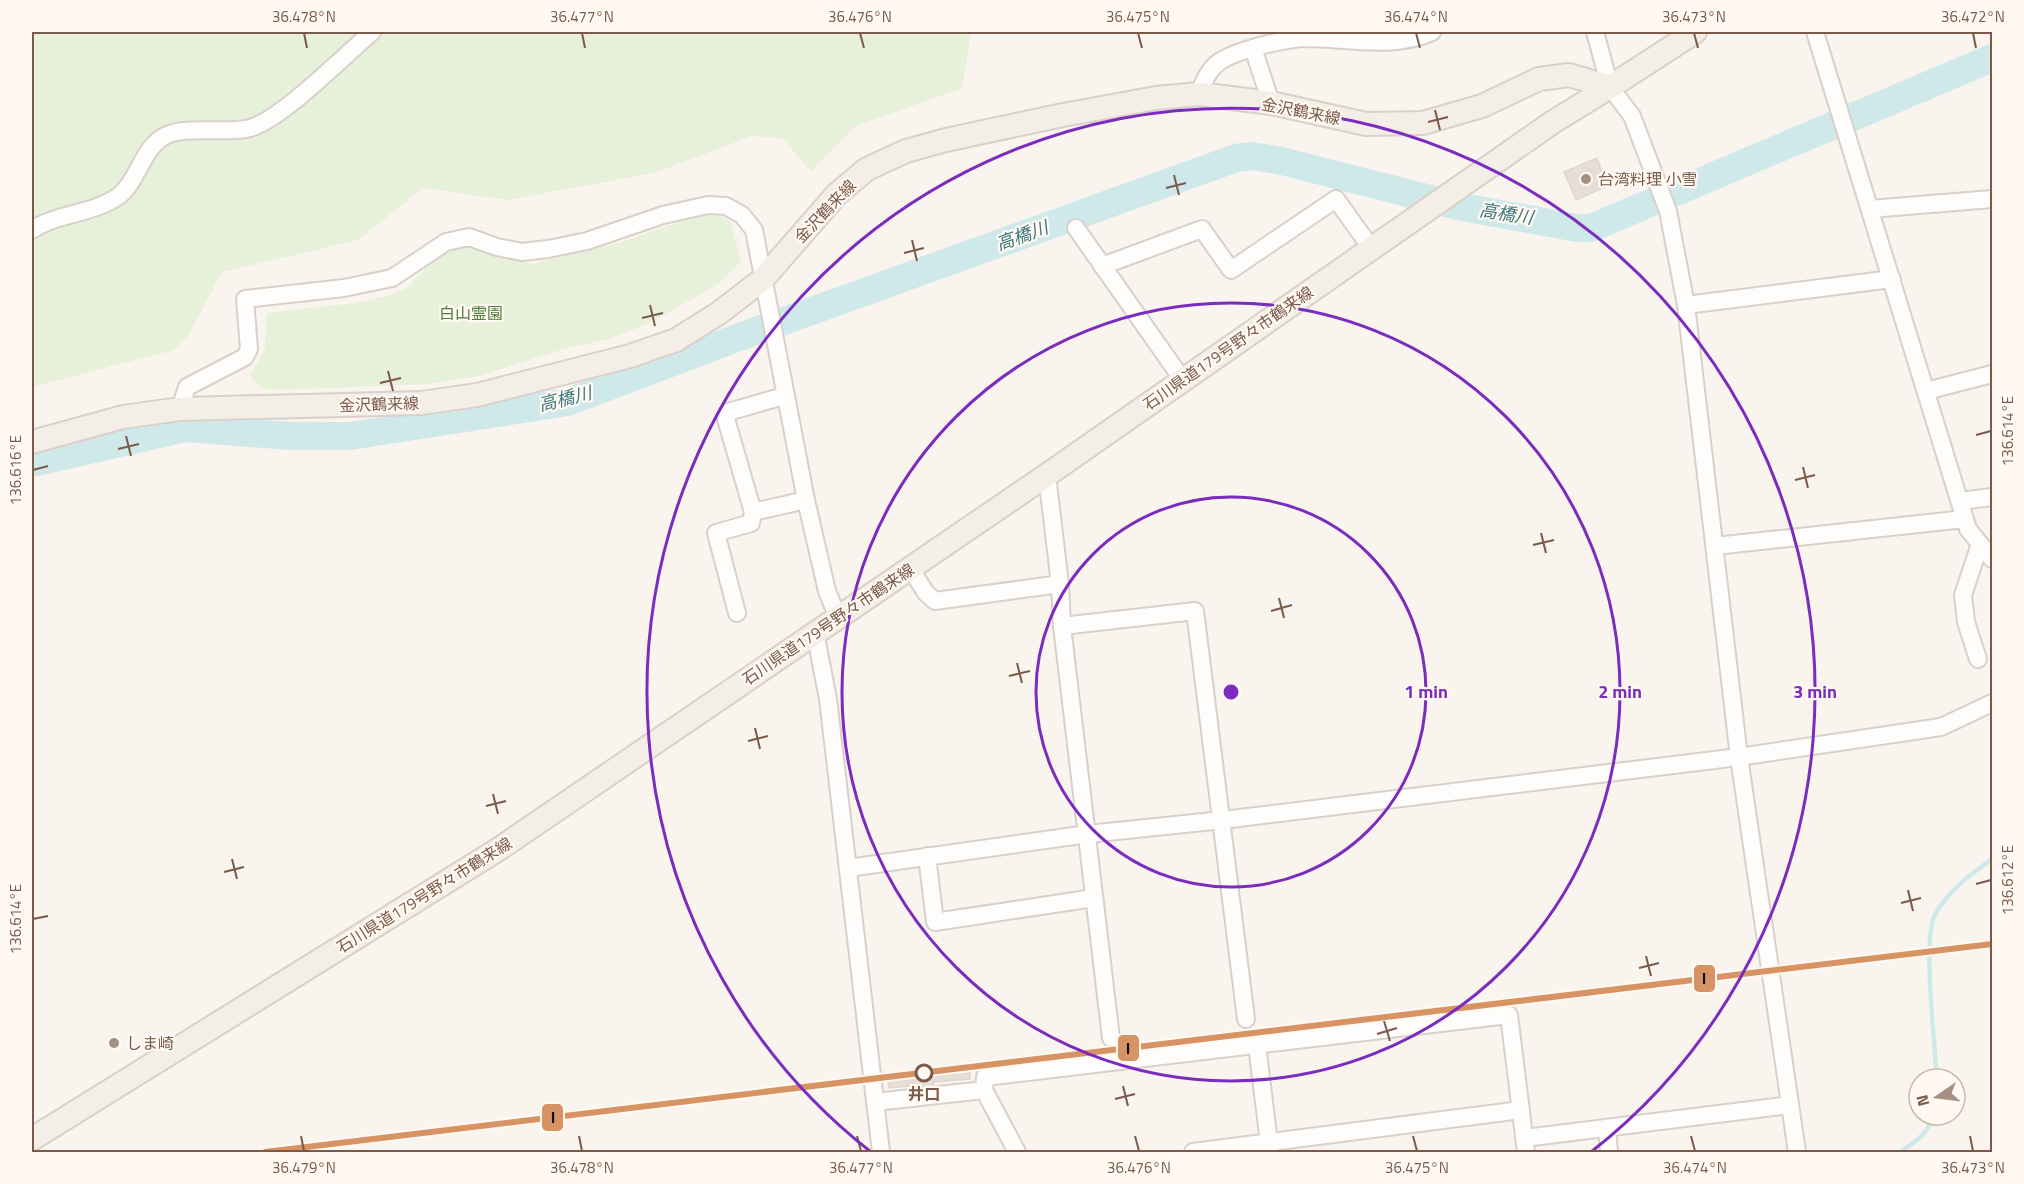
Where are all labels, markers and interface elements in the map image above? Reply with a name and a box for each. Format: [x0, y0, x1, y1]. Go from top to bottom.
text: 36.478°N [272, 5, 336, 28]
text: 36.477°N [550, 5, 614, 28]
text: 36.476°N [828, 5, 892, 28]
text: 36.475°N [1106, 5, 1170, 28]
text: 36.474°N [1384, 5, 1448, 28]
text: 36.473°N [1662, 5, 1726, 28]
text: 36.472°N [1941, 5, 2005, 28]
street label: 金沢鶴来線 [1259, 92, 1343, 130]
place label: 台湾料理 小雪 [1598, 167, 1698, 191]
marker: 台湾料理 小雪 [1579, 172, 1593, 186]
street label: 金沢鶴来線 [789, 174, 861, 248]
water label: 高橋川 [1477, 196, 1537, 231]
water label: 高橋川 [992, 213, 1054, 257]
street label: 石川県道179号野々市鶴来線 [1138, 280, 1318, 416]
park label: 白山霊園 [439, 301, 503, 325]
water label: 高橋川 [535, 378, 596, 418]
street label: 金沢鶴来線 [339, 391, 419, 417]
text: 136.614°E [1996, 396, 2019, 466]
text: 136.616°E [4, 435, 27, 505]
street label: 石川県道179号野々市鶴来線 [737, 557, 919, 691]
text: 1 min [1404, 678, 1448, 705]
text: 2 min [1598, 678, 1642, 705]
text: 3 min [1793, 678, 1837, 705]
centre of rings [1221, 682, 1241, 702]
street label: 石川県道179号野々市鶴来線 [332, 831, 516, 959]
text: 136.612°E [1996, 845, 2019, 915]
text: 136.614°E [4, 884, 27, 954]
line badge: I [1693, 964, 1716, 993]
text: I [1702, 966, 1706, 990]
place label: しま崎 [126, 1031, 174, 1055]
line badge: I [1117, 1034, 1140, 1062]
marker: しま崎 [107, 1036, 121, 1050]
text: I [1126, 1036, 1130, 1060]
marker: 井口 [915, 1064, 933, 1082]
north arrow [1907, 1067, 1967, 1127]
place label: 井口 [908, 1082, 940, 1106]
text: N [1909, 1092, 1935, 1109]
line badge: I [541, 1103, 564, 1132]
text: I [551, 1105, 555, 1129]
text: 36.479°N [272, 1156, 336, 1179]
text: 36.478°N [550, 1156, 614, 1179]
text: 36.477°N [829, 1156, 893, 1179]
text: 36.476°N [1107, 1156, 1171, 1179]
text: 36.475°N [1385, 1156, 1449, 1179]
text: 36.474°N [1663, 1156, 1727, 1179]
text: 36.473°N [1941, 1156, 2005, 1179]

